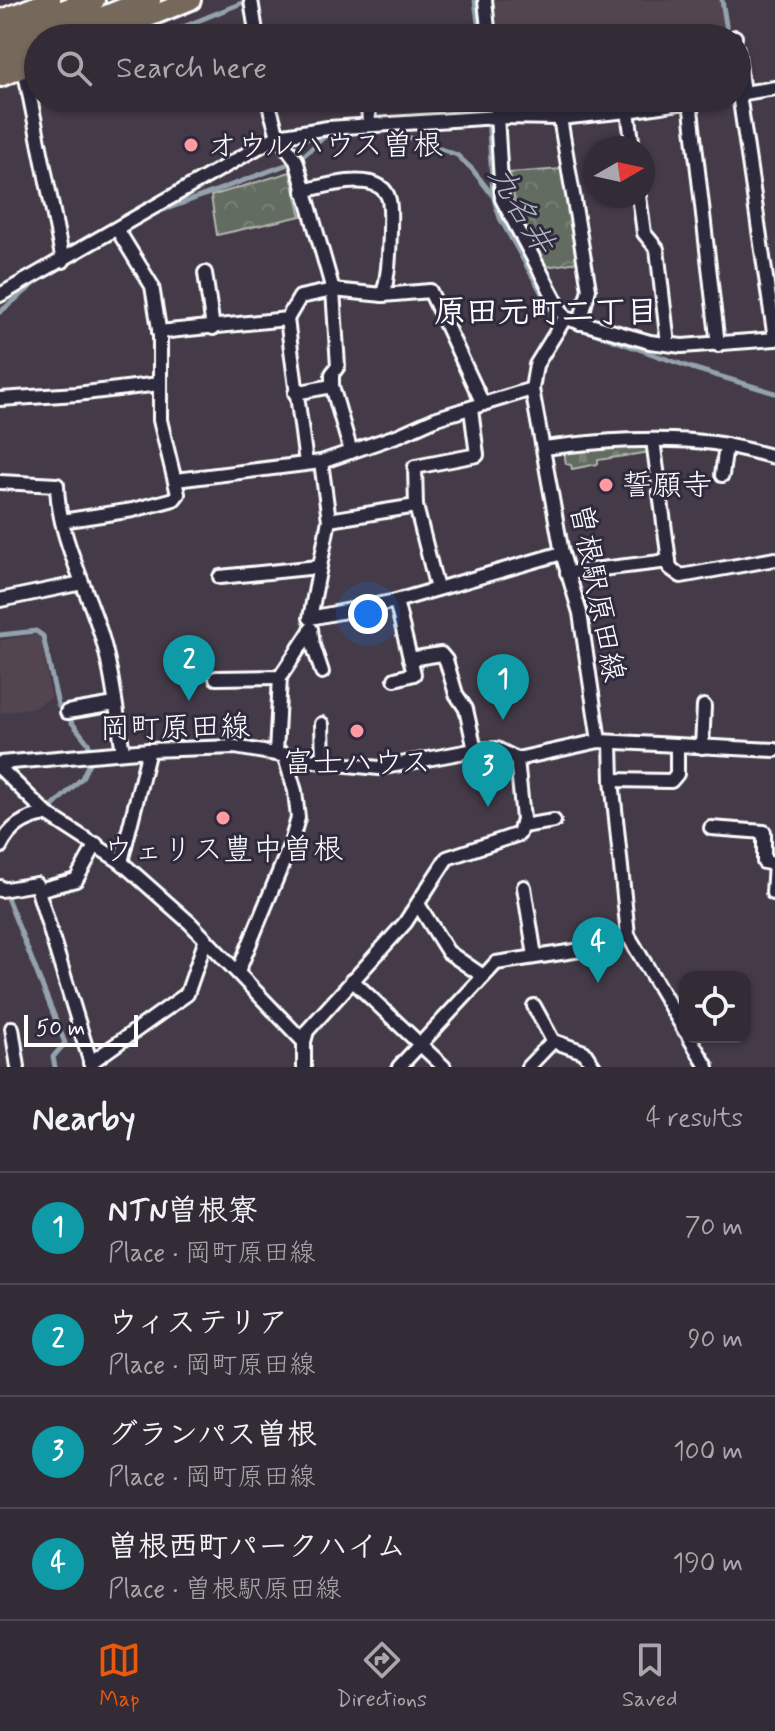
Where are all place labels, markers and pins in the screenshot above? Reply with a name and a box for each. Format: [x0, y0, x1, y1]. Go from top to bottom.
place label: オウルハウス曽根 [207, 127, 443, 166]
marker: オウルハウス曽根 [182, 136, 200, 154]
place label: 誓願寺 [622, 467, 712, 506]
marker: 誓願寺 [597, 476, 615, 494]
pin: 2 [163, 635, 215, 701]
pin: 1 [477, 654, 529, 720]
marker: 富士ハウス [348, 722, 366, 740]
pin: 3 [462, 741, 514, 807]
place label: 富士ハウス [283, 744, 431, 783]
marker: ウェリス豊中曽根 [214, 809, 232, 827]
place label: ウェリス豊中曽根 [103, 831, 343, 870]
pin: 4 [572, 917, 624, 983]

